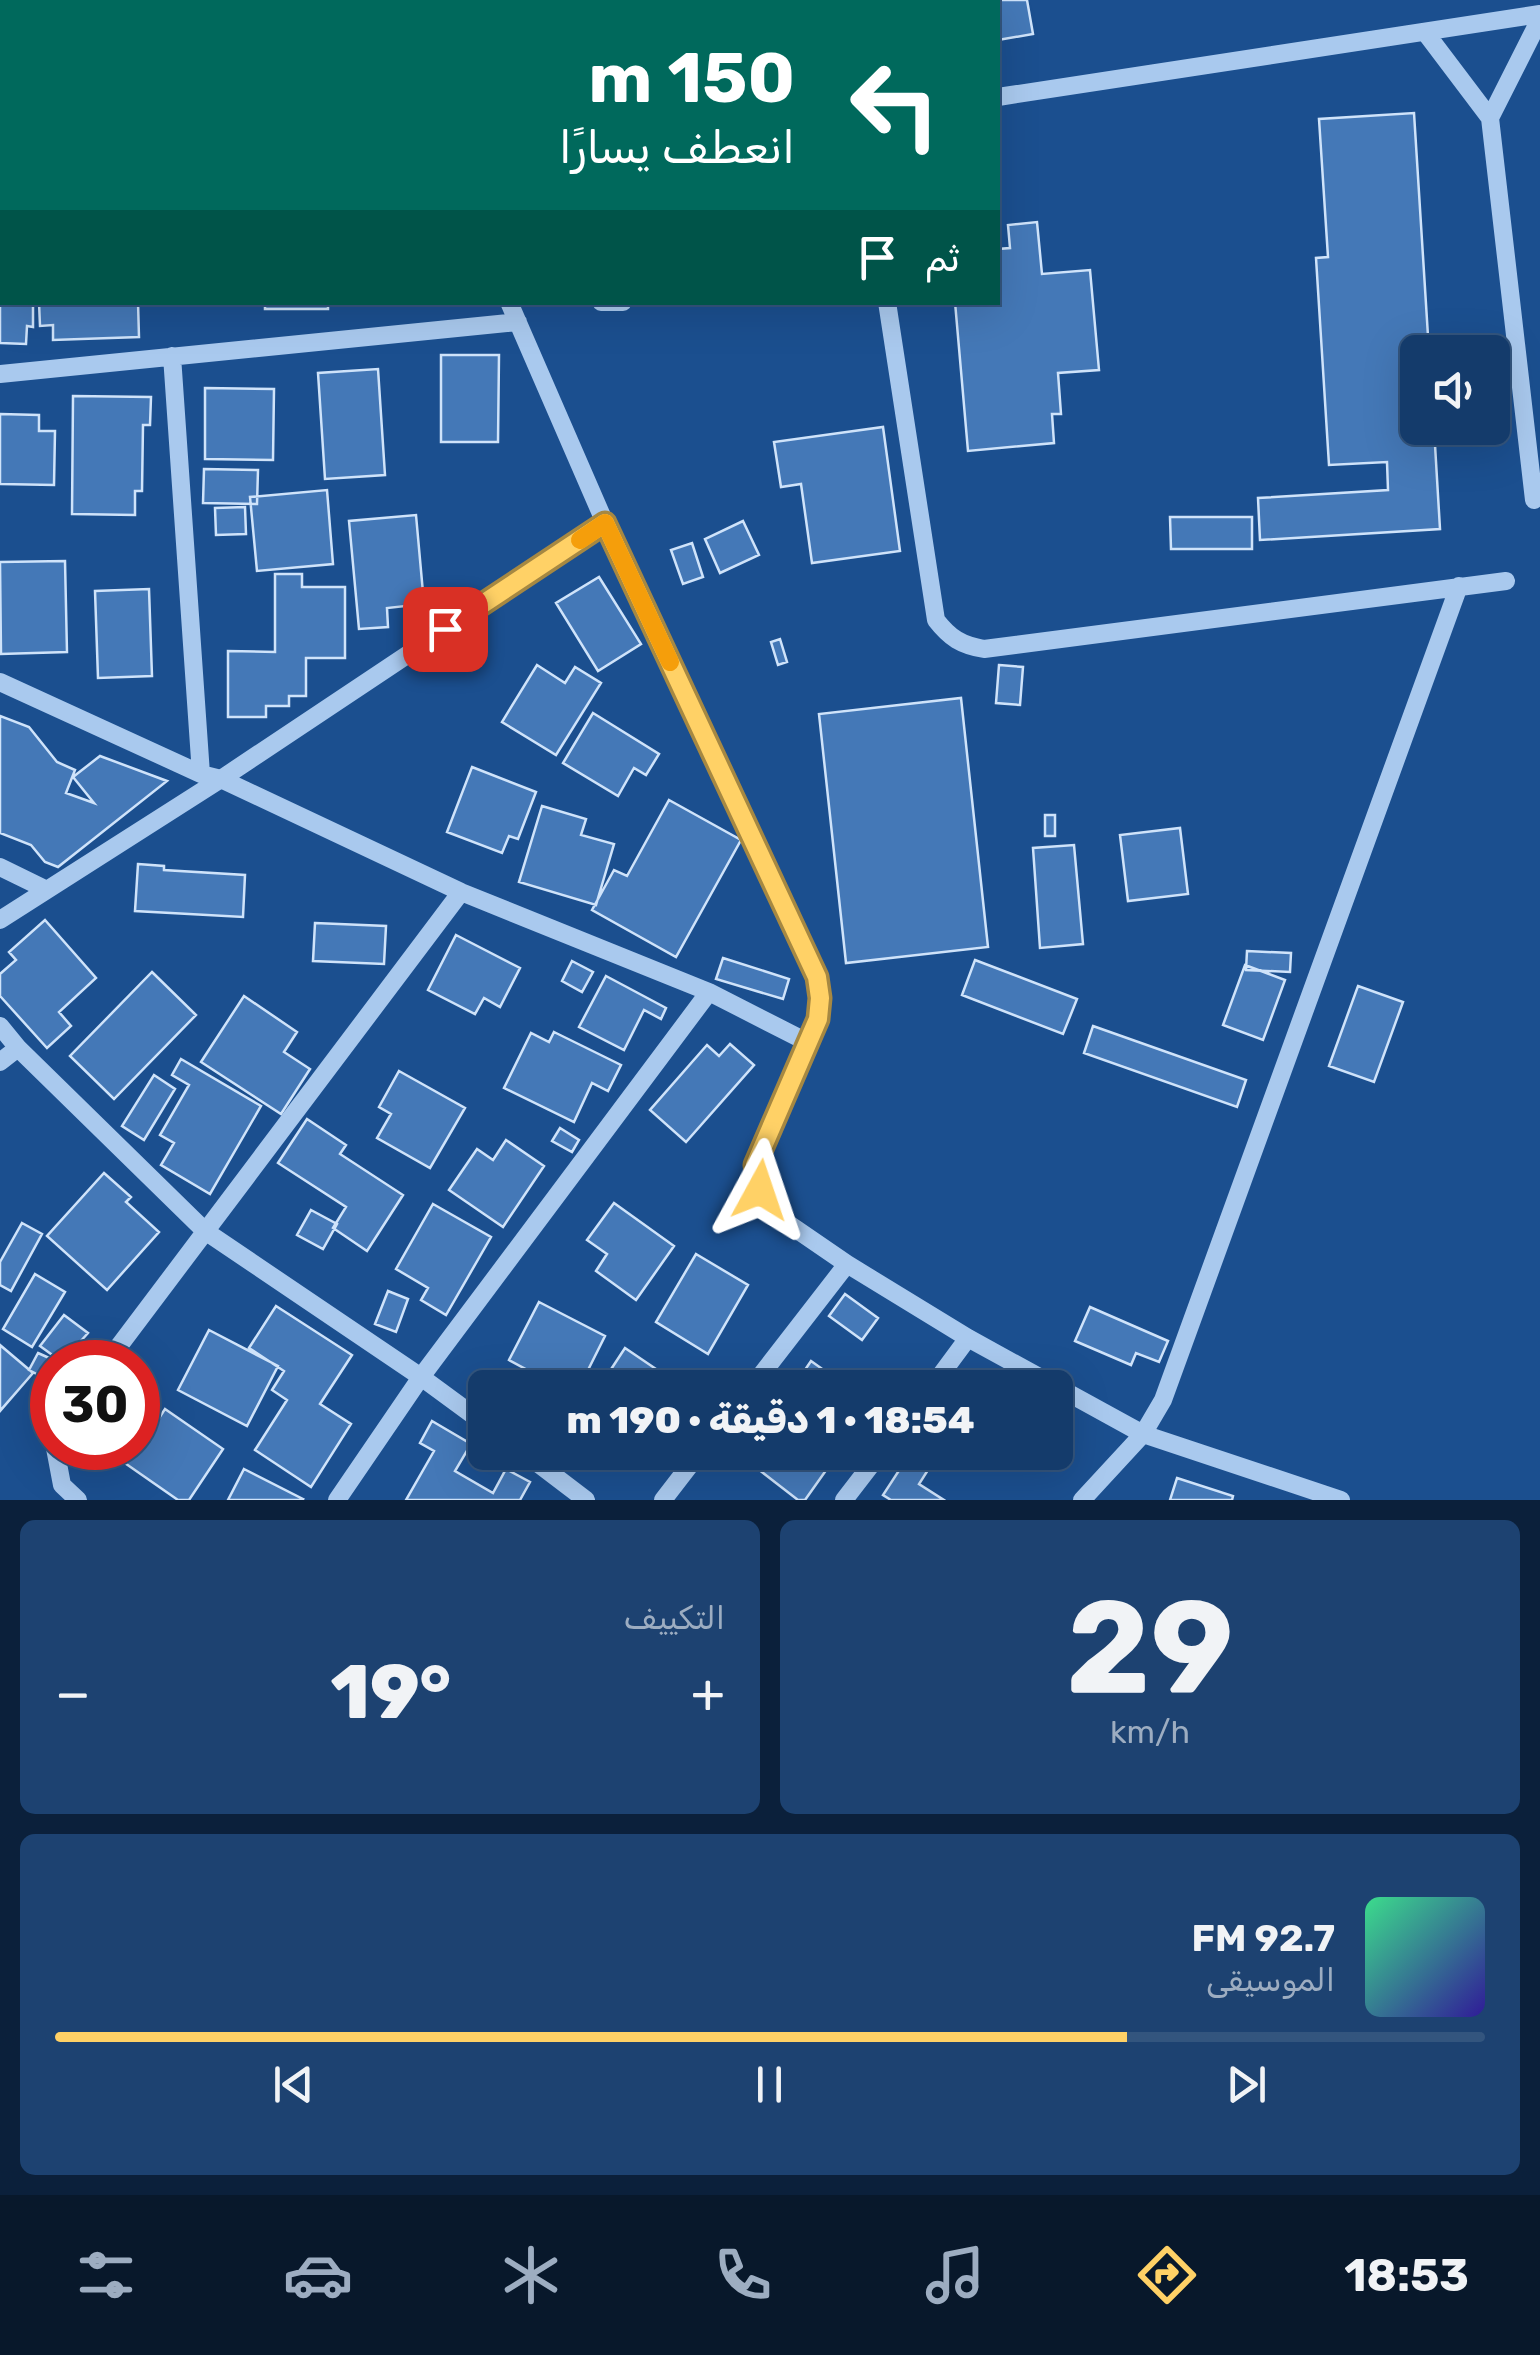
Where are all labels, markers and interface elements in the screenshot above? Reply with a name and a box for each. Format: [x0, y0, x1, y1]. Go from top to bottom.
text: 150 m [588, 37, 795, 120]
icon: left [830, 40, 960, 170]
text: انعطف يسارًا [559, 121, 795, 174]
icon: arrive [850, 230, 905, 285]
text: ثم [925, 235, 960, 281]
map controls [1400, 335, 1510, 445]
button: sound [1400, 335, 1510, 445]
pin [403, 587, 488, 672]
icon: arrive [418, 602, 473, 657]
position arrow [708, 1138, 812, 1242]
speed limit sign: 30 [30, 1340, 160, 1470]
text: 18:54 · 1 دقيقة · 190 m [566, 1397, 975, 1443]
text: 29 [1066, 1570, 1234, 1725]
text: التكييف [623, 1599, 725, 1637]
text: 19° [330, 1648, 451, 1737]
text: − [55, 1661, 91, 1726]
text: + [691, 1661, 725, 1726]
text: km/h [1110, 1713, 1190, 1751]
text: 92.7 FM [1191, 1915, 1335, 1961]
text: الموسيقى [1206, 1961, 1335, 1999]
icon: previous [266, 2057, 321, 2112]
icon: pause [742, 2057, 797, 2112]
icon: next [1219, 2057, 1274, 2112]
icon: filters [71, 2240, 141, 2310]
icon: car [283, 2240, 353, 2310]
icon: climate [496, 2240, 566, 2310]
icon: phone [708, 2240, 778, 2310]
icon: music [920, 2240, 990, 2310]
icon: directions [1132, 2240, 1202, 2310]
text: 18:53 [1344, 2249, 1469, 2302]

